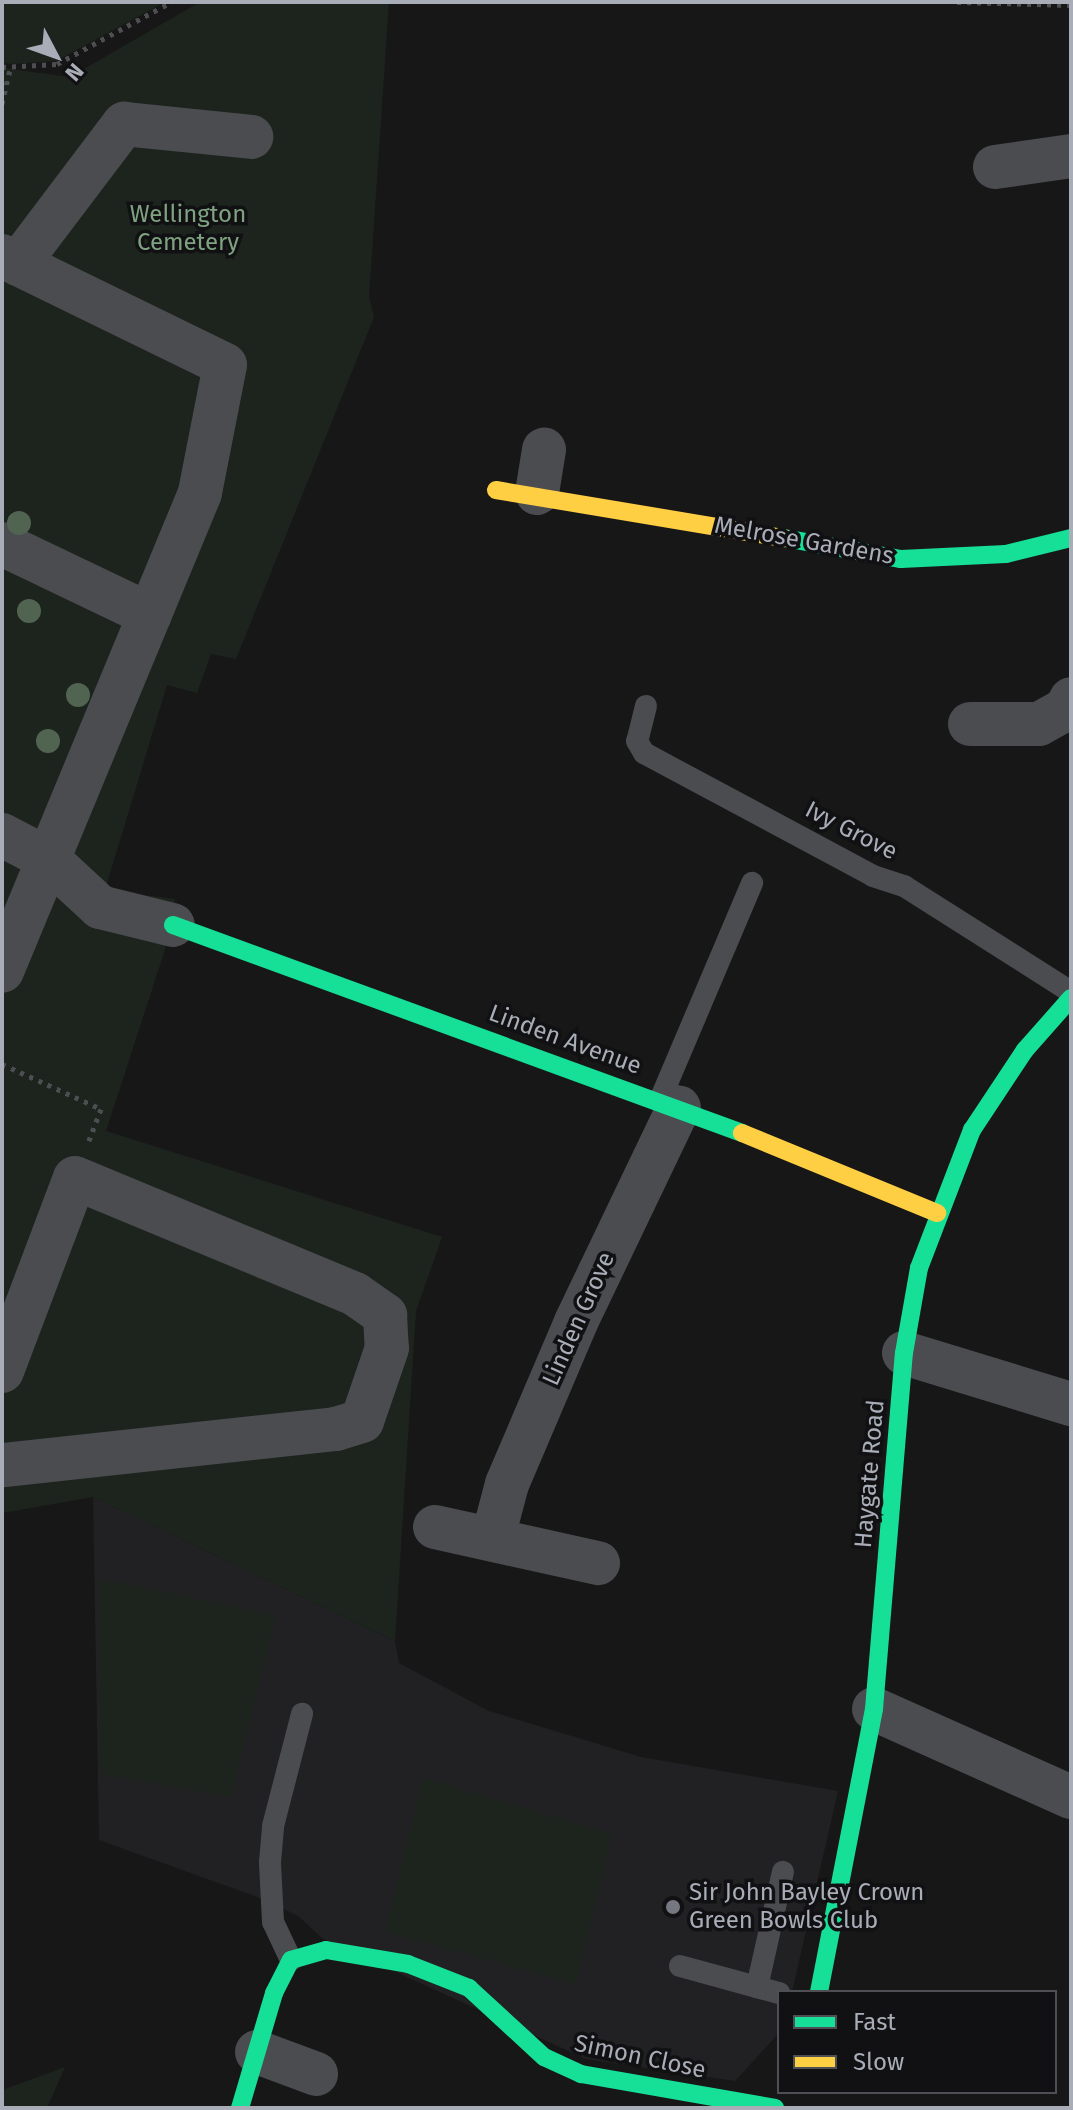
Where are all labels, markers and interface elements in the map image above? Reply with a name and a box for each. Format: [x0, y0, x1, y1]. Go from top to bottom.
north arrow [16, 16, 96, 96]
text: N [60, 58, 89, 86]
park label: Wellington Cemetery [130, 201, 246, 257]
street label: Melrose Gardens [712, 511, 896, 571]
street label: Ivy Grove [800, 796, 902, 866]
street label: Linden Avenue [485, 999, 645, 1081]
street label: Linden Grove [537, 1248, 621, 1390]
street label: Haygate Road [849, 1399, 891, 1549]
place label: Sir John Bayley Crown Green Bowls Club [689, 1879, 924, 1935]
marker: Sir John Bayley Crown Green Bowls Club [664, 1898, 682, 1916]
legend [777, 1990, 1057, 2094]
text: Fast [853, 2008, 896, 2036]
street label: Simon Close [572, 2029, 708, 2085]
text: Slow [853, 2048, 904, 2076]

